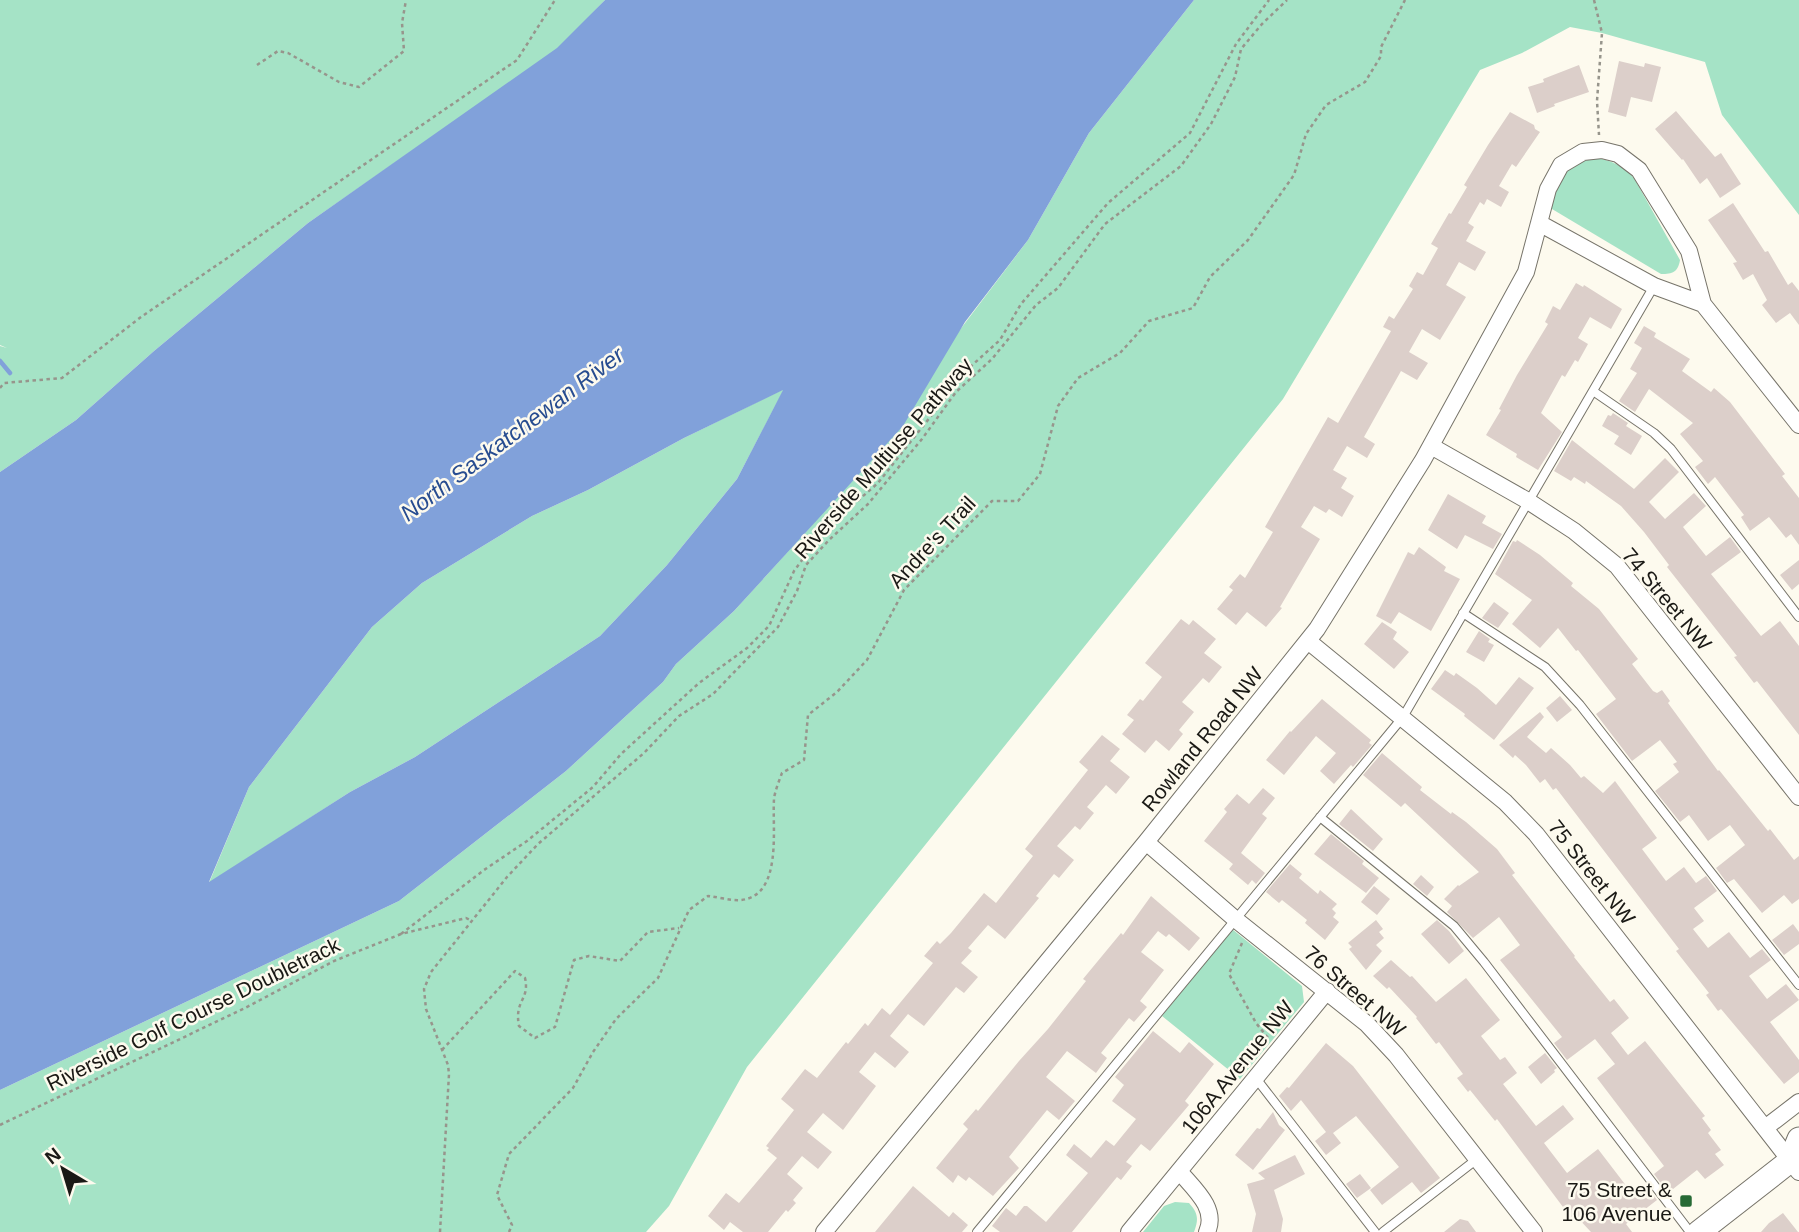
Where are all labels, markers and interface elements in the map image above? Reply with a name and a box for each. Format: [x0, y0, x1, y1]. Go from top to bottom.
water label: North Saskatchewan River [395, 341, 630, 526]
street label: Riverside Multiuse Pathway [790, 353, 977, 563]
street label: Andre's Trail [884, 492, 980, 592]
street label: 74 Street NW [1618, 543, 1716, 655]
street label: Rowland Road NW [1137, 662, 1267, 816]
street label: 75 Street NW [1544, 815, 1640, 929]
street label: Riverside Golf Course Doubletrack [43, 933, 344, 1095]
street label: 76 Street NW [1300, 941, 1410, 1041]
street label: 106A Avenue NW [1176, 996, 1298, 1138]
north arrow [28, 1134, 98, 1204]
text: N [41, 1143, 65, 1168]
place label: 75 Street & 106 Avenue [1561, 1178, 1672, 1225]
marker: 75 Street & 106 Avenue [1678, 1193, 1694, 1209]

